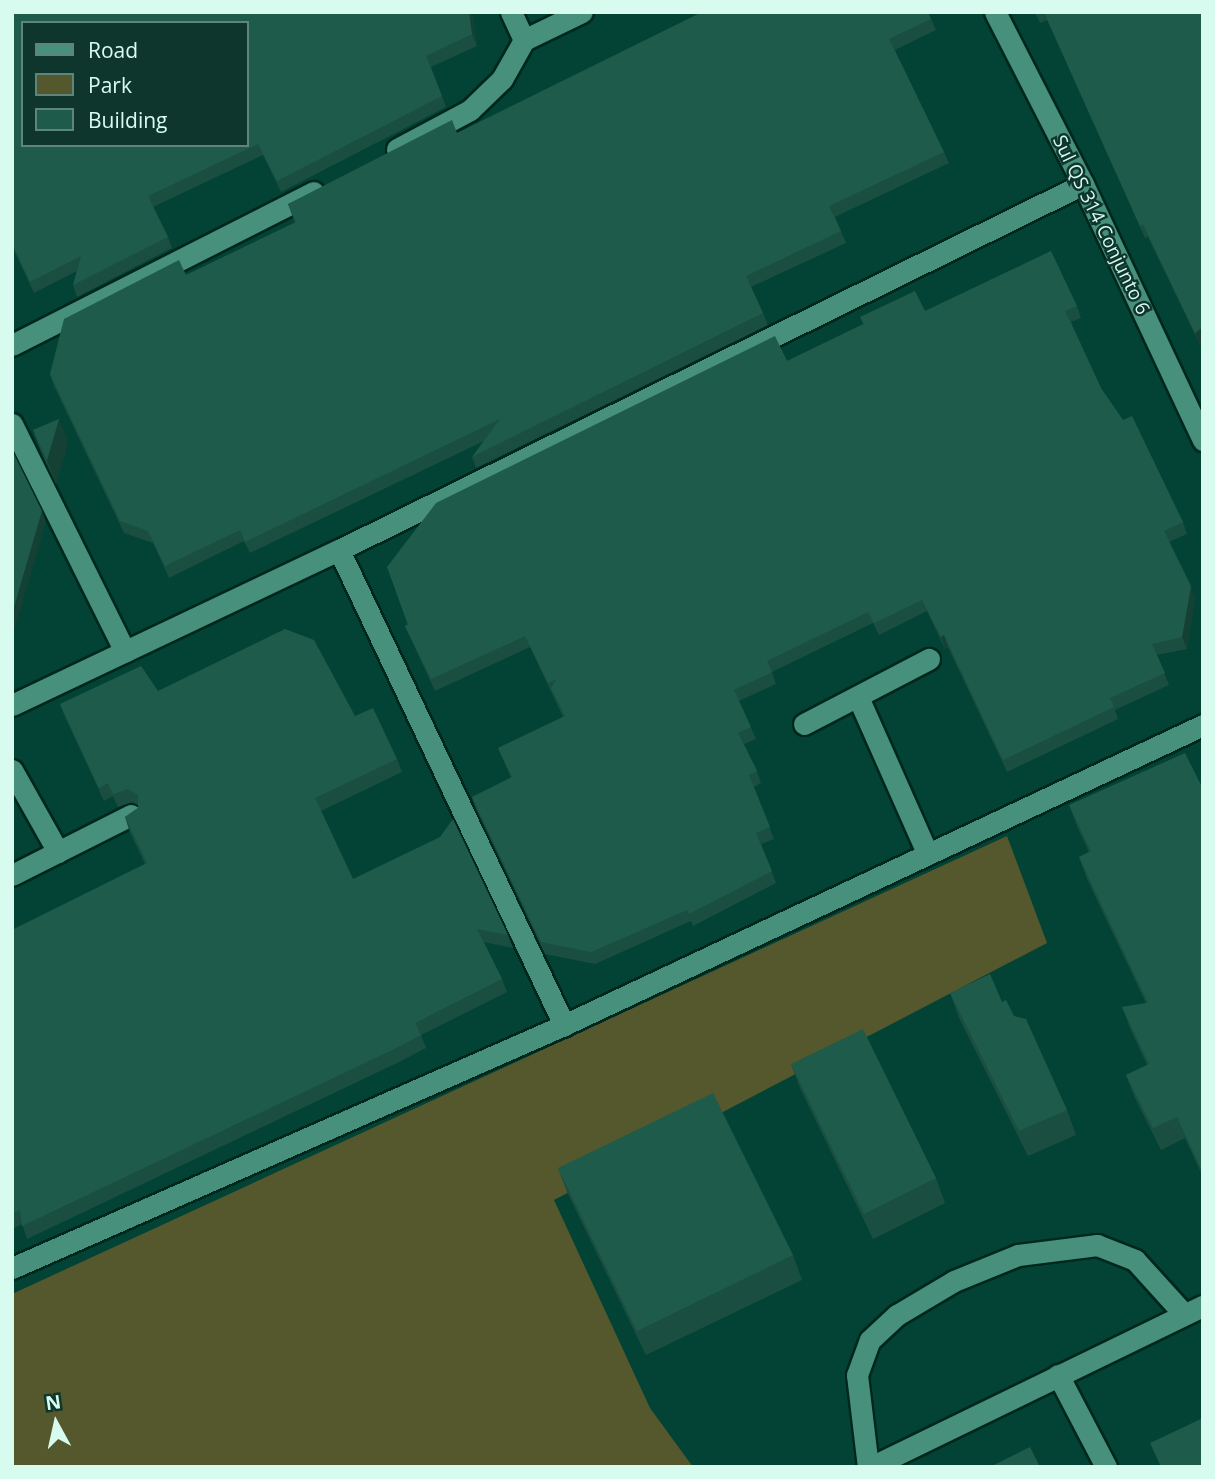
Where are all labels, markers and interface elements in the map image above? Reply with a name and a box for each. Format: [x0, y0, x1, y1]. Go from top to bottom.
legend [21, 21, 248, 147]
text: Road [88, 36, 138, 64]
text: Park [88, 71, 132, 99]
text: Building [88, 106, 167, 134]
street label: Sul QS 314 Conjunto 6 [1048, 132, 1154, 318]
north arrow [21, 1388, 91, 1458]
text: N [44, 1388, 63, 1416]

